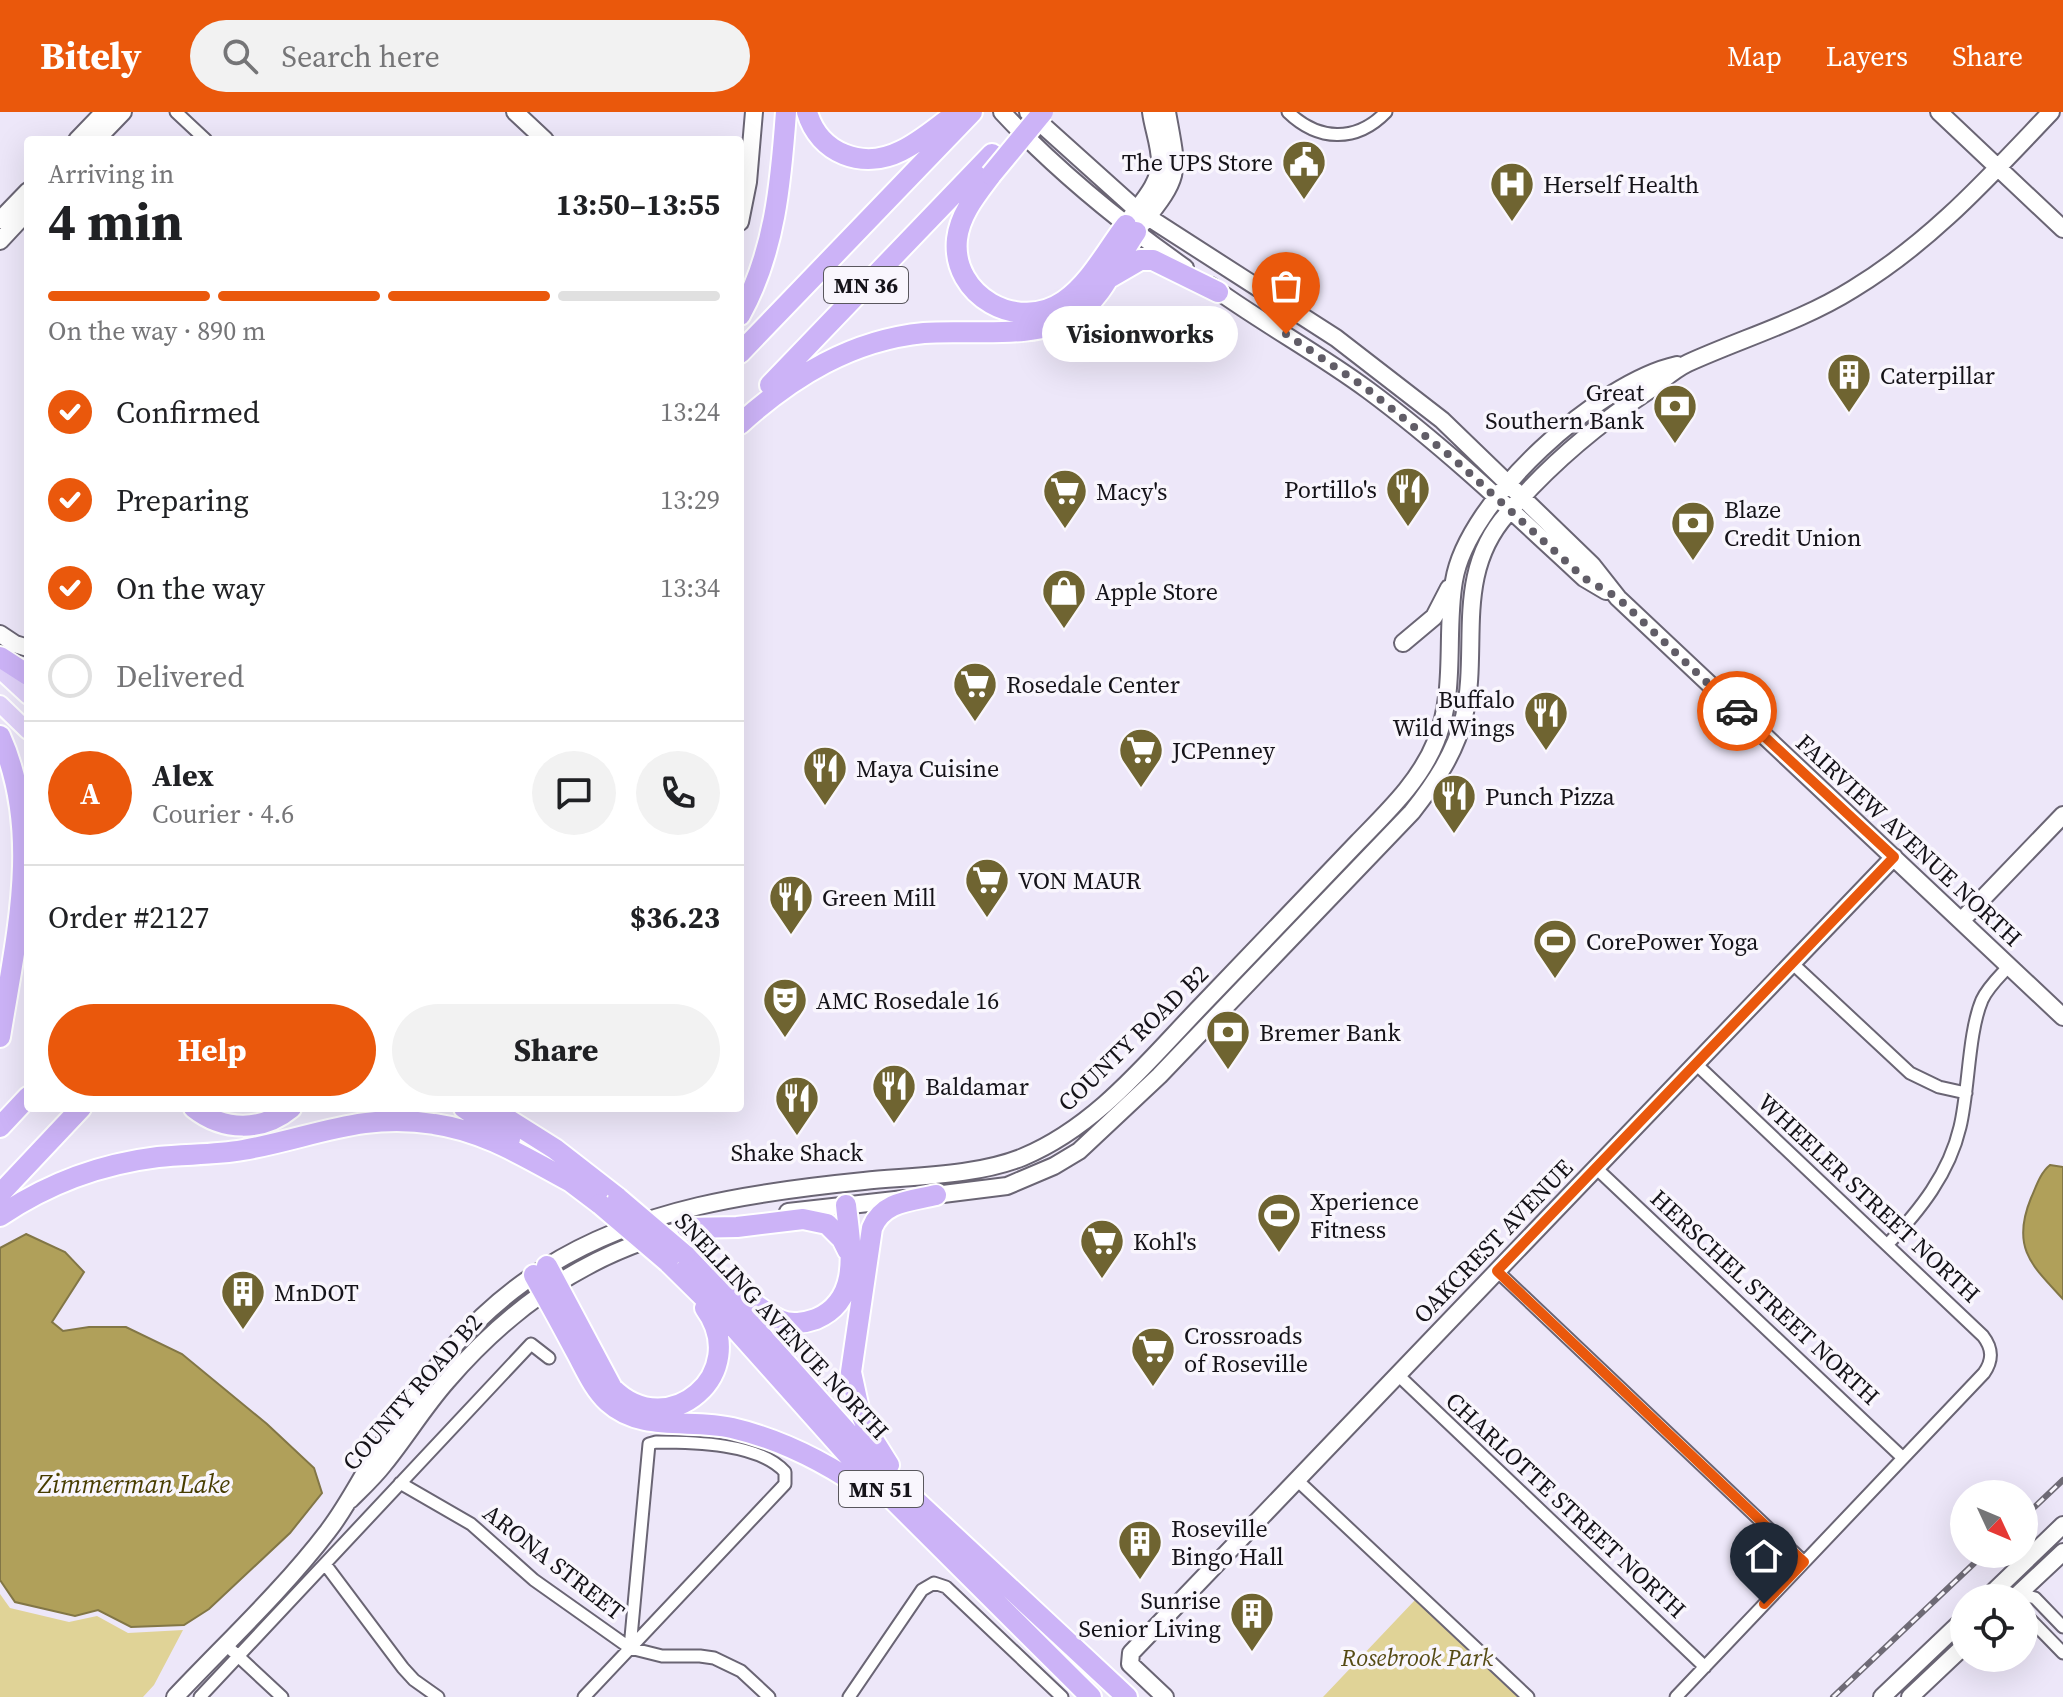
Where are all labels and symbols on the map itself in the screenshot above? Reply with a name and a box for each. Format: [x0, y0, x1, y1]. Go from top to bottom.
public building icon: The UPS Store [1280, 138, 1328, 201]
place label: The UPS Store [1122, 146, 1273, 179]
hospital icon: Herself Health [1488, 160, 1536, 223]
place label: Herself Health [1543, 168, 1699, 201]
pin [1252, 252, 1320, 334]
road number: MN 36 [824, 267, 908, 303]
callout: Visionworks [1042, 306, 1238, 362]
building icon: Caterpillar [1825, 351, 1873, 414]
place label: Caterpillar [1880, 359, 1995, 392]
place label: Great Southern Bank [1485, 376, 1645, 437]
bank icon: Great Southern Bank [1651, 382, 1699, 445]
restaurant icon: Portillo's [1384, 465, 1432, 528]
supermarket icon: Macy's [1041, 467, 1089, 530]
place label: Portillo's [1284, 473, 1377, 506]
place label: Macy's [1096, 475, 1167, 508]
place label: Blaze Credit Union [1724, 493, 1862, 554]
bank icon: Blaze Credit Union [1669, 499, 1717, 562]
shop icon: Apple Store [1040, 567, 1088, 630]
place label: Apple Store [1095, 575, 1218, 608]
supermarket icon: Rosedale Center [951, 660, 999, 723]
place label: Rosedale Center [1006, 668, 1180, 701]
courier [1697, 671, 1777, 751]
place label: Buffalo Wild Wings [1393, 683, 1515, 744]
restaurant icon: Buffalo Wild Wings [1522, 689, 1570, 752]
supermarket icon: JCPenney [1117, 726, 1165, 789]
street label: FAIRVIEW AVENUE NORTH [1789, 726, 2029, 954]
place label: JCPenney [1171, 734, 1276, 767]
restaurant icon: Maya Cuisine [801, 744, 849, 807]
place label: Maya Cuisine [856, 752, 999, 785]
restaurant icon: Punch Pizza [1430, 772, 1478, 835]
place label: Punch Pizza [1485, 780, 1616, 813]
supermarket icon: VON MAUR [963, 856, 1011, 919]
place label: VON MAUR [1018, 864, 1142, 897]
restaurant icon: Green Mill [767, 873, 815, 936]
place label: Green Mill [822, 881, 936, 914]
sports icon: CorePower Yoga [1531, 917, 1579, 980]
place label: CorePower Yoga [1586, 925, 1759, 958]
street label: COUNTY ROAD B2 [1050, 957, 1216, 1119]
theatre icon: AMC Rosedale 16 [761, 976, 809, 1039]
place label: AMC Rosedale 16 [816, 984, 999, 1017]
bank icon: Bremer Bank [1204, 1008, 1252, 1071]
place label: Bremer Bank [1259, 1016, 1402, 1049]
restaurant icon: Baldamar [870, 1062, 918, 1125]
place label: Baldamar [925, 1070, 1029, 1103]
restaurant icon: Shake Shack [773, 1074, 821, 1137]
street label: WHEELER STREET NORTH [1751, 1086, 1987, 1310]
place label: Shake Shack [731, 1136, 864, 1169]
street label: OAKCREST AVENUE [1406, 1152, 1580, 1330]
street label: HERSCHEL STREET NORTH [1643, 1182, 1887, 1412]
place label: Xperience Fitness [1310, 1185, 1419, 1246]
sports icon: Xperience Fitness [1255, 1191, 1303, 1254]
street label: SNELLING AVENUE NORTH [668, 1205, 896, 1447]
supermarket icon: Kohl's [1078, 1217, 1126, 1280]
place label: Kohl's [1133, 1225, 1197, 1258]
building icon: MnDOT [219, 1268, 267, 1331]
place label: MnDOT [274, 1276, 359, 1309]
street label: COUNTY ROAD B2 [335, 1307, 489, 1477]
place label: Crossroads of Roseville [1184, 1319, 1308, 1380]
supermarket icon: Crossroads of Roseville [1129, 1325, 1177, 1388]
street label: CHARLOTTE STREET NORTH [1439, 1385, 1693, 1625]
water label: Zimmerman Lake [37, 1466, 230, 1502]
road number: MN 51 [839, 1471, 923, 1507]
north arrow [1950, 1480, 2038, 1568]
street label: ARONA STREET [476, 1496, 632, 1628]
place label: Roseville Bingo Hall [1171, 1512, 1284, 1573]
building icon: Roseville Bingo Hall [1116, 1518, 1164, 1581]
pin [1730, 1522, 1798, 1604]
place label: Sunrise Senior Living [1079, 1584, 1221, 1645]
building icon: Sunrise Senior Living [1228, 1590, 1276, 1653]
park label: Rosebrook Park [1340, 1641, 1494, 1674]

